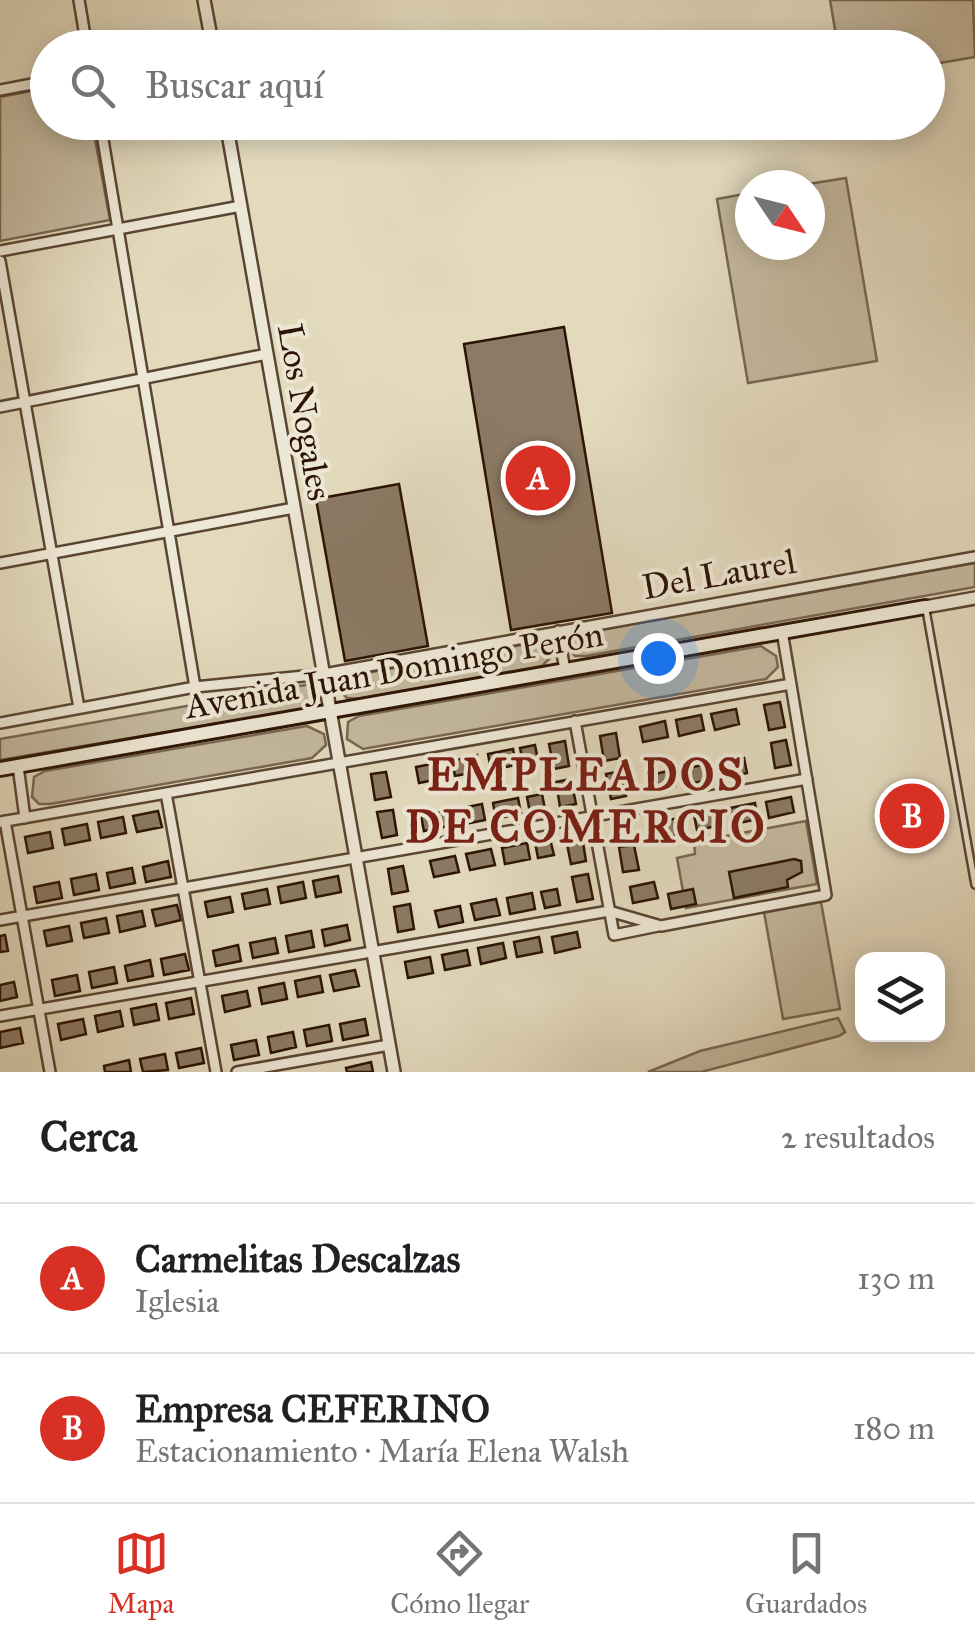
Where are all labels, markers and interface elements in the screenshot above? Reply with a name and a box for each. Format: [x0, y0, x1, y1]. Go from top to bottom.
search box [30, 30, 945, 140]
icon: search [65, 58, 120, 113]
text: Buscar aquí [145, 62, 324, 108]
north arrow [735, 170, 825, 260]
street label: Los Nogales [268, 320, 341, 504]
pin: A [506, 440, 570, 516]
street label: Del Laurel [639, 540, 800, 609]
street label: Avenida Juan Domingo Perón [180, 613, 606, 729]
your location [633, 633, 684, 684]
district label: EMPLEADOS DE COMERCIO [405, 747, 767, 854]
pin: B [880, 778, 944, 854]
map controls [855, 952, 945, 1042]
button: layers [855, 952, 945, 1042]
text: Cerca [40, 1111, 137, 1163]
text: 2 resultados [781, 1118, 935, 1157]
text: Carmelitas Descalzas [135, 1236, 460, 1282]
text: A [62, 1259, 83, 1298]
text: 130 m [857, 1259, 935, 1298]
text: Iglesia [135, 1282, 219, 1321]
text: Empresa CEFERINO [135, 1386, 490, 1432]
text: B [62, 1409, 83, 1448]
text: 180 m [853, 1409, 935, 1448]
text: Estacionamiento · María Elena Walsh [135, 1432, 629, 1471]
tab: Mapa [108, 1526, 174, 1621]
tab: Cómo llegar [390, 1526, 529, 1621]
tab: Guardados [745, 1526, 867, 1621]

